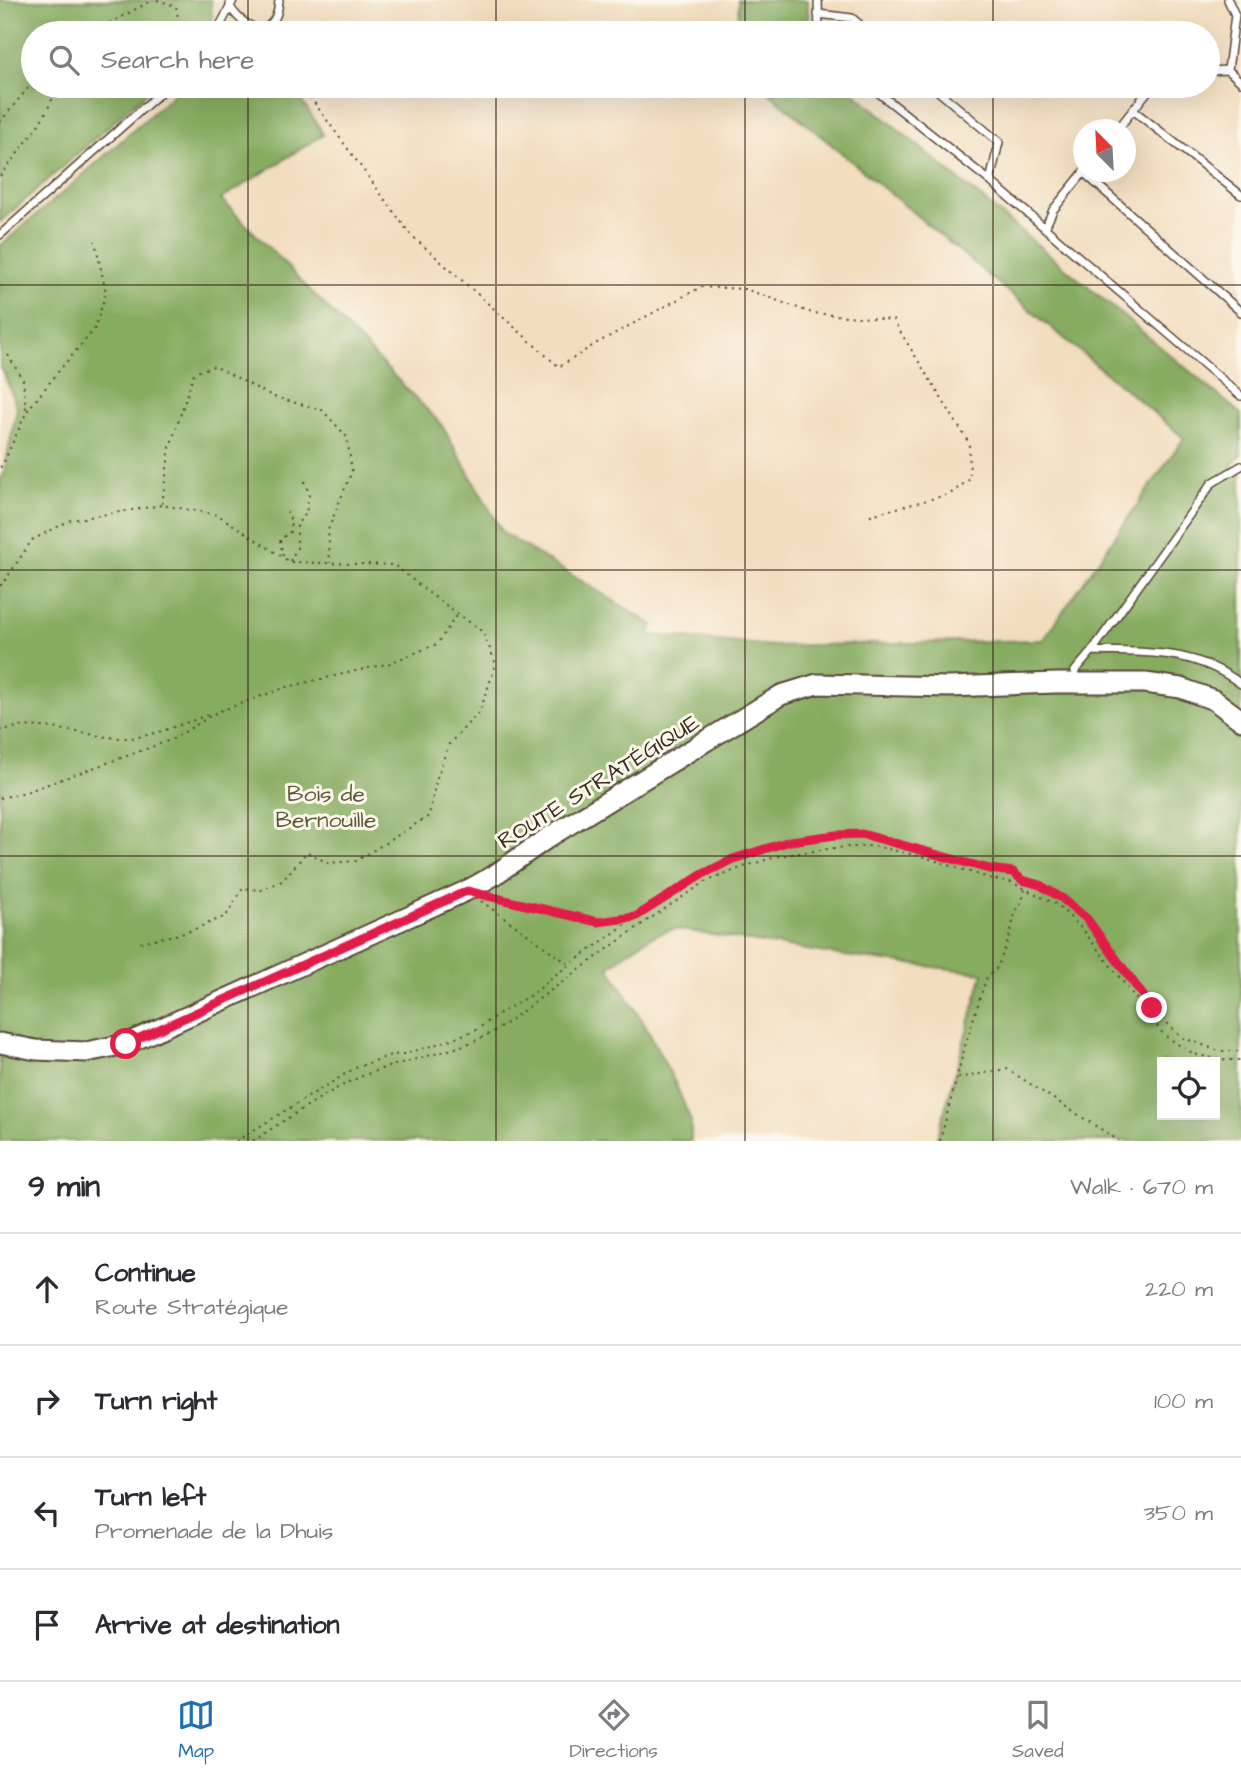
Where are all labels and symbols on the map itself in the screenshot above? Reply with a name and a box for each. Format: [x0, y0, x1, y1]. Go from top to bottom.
north arrow [1073, 119, 1136, 182]
street label: ROUTE STRATÉGIQUE [492, 707, 706, 857]
park label: Bois de Bernouille [276, 778, 376, 836]
route end [1136, 992, 1167, 1023]
route start [110, 1028, 141, 1059]

